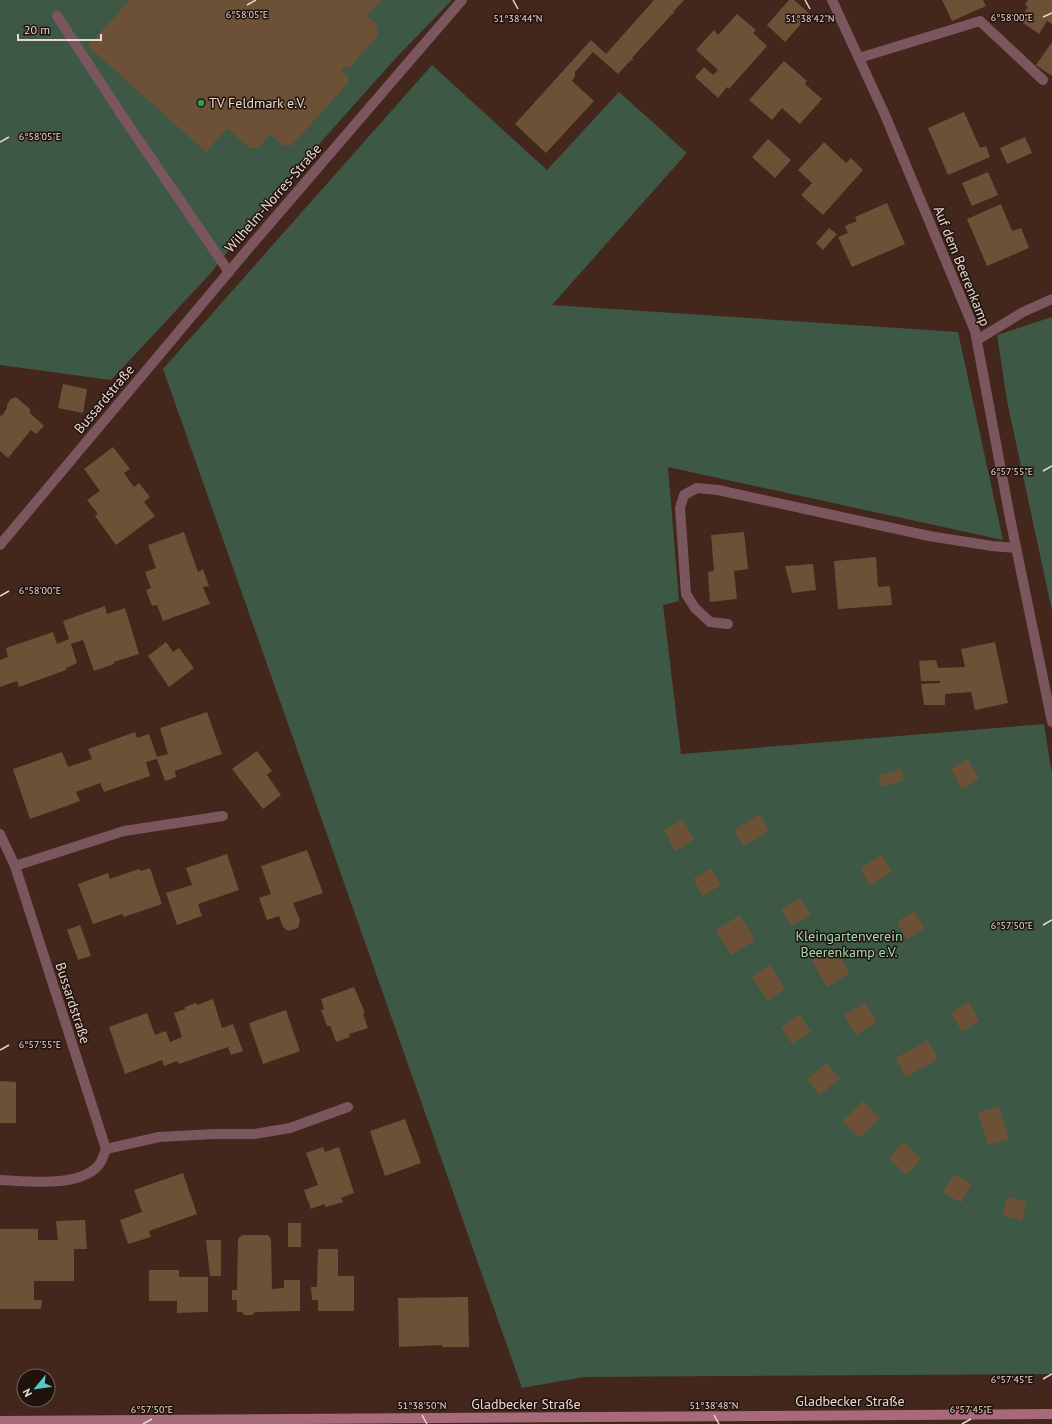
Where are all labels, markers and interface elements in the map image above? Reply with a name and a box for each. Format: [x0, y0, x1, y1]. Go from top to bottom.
text: 6°58'05"E [226, 8, 268, 21]
text: 6°58'00"E [991, 11, 1033, 24]
text: 51°38'44"N [493, 12, 543, 25]
text: 51°38'42"N [785, 12, 835, 25]
scale bar [18, 16, 101, 42]
text: 20 m [24, 22, 50, 37]
place label: TV Feldmark e.V. [209, 94, 306, 112]
marker: TV Feldmark e.V. [196, 98, 206, 108]
text: 6°58'05"E [19, 130, 61, 143]
street label: Wilhelm-Norres-Straße [221, 140, 325, 256]
street label: Auf dem Beerenkamp [930, 203, 994, 329]
street label: Bussardstraße [70, 361, 138, 437]
text: 6°57'55"E [991, 465, 1033, 478]
text: 6°58'00"E [19, 584, 61, 597]
text: 6°57'50"E [991, 919, 1033, 932]
park label: Kleingartenverein Beerenkamp e.V. [795, 927, 903, 961]
street label: Bussardstraße [51, 960, 95, 1046]
text: 6°57'55"E [19, 1038, 61, 1051]
north arrow [16, 1368, 56, 1408]
text: 6°57'45"E [991, 1373, 1033, 1386]
text: N [19, 1386, 35, 1399]
street label: Gladbecker Straße [795, 1392, 905, 1410]
street label: Gladbecker Straße [471, 1395, 581, 1413]
text: 51°38'50"N [397, 1399, 447, 1412]
text: 51°38'48"N [689, 1399, 739, 1412]
text: 6°57'50"E [131, 1403, 173, 1416]
text: 6°57'45"E [950, 1403, 992, 1416]

